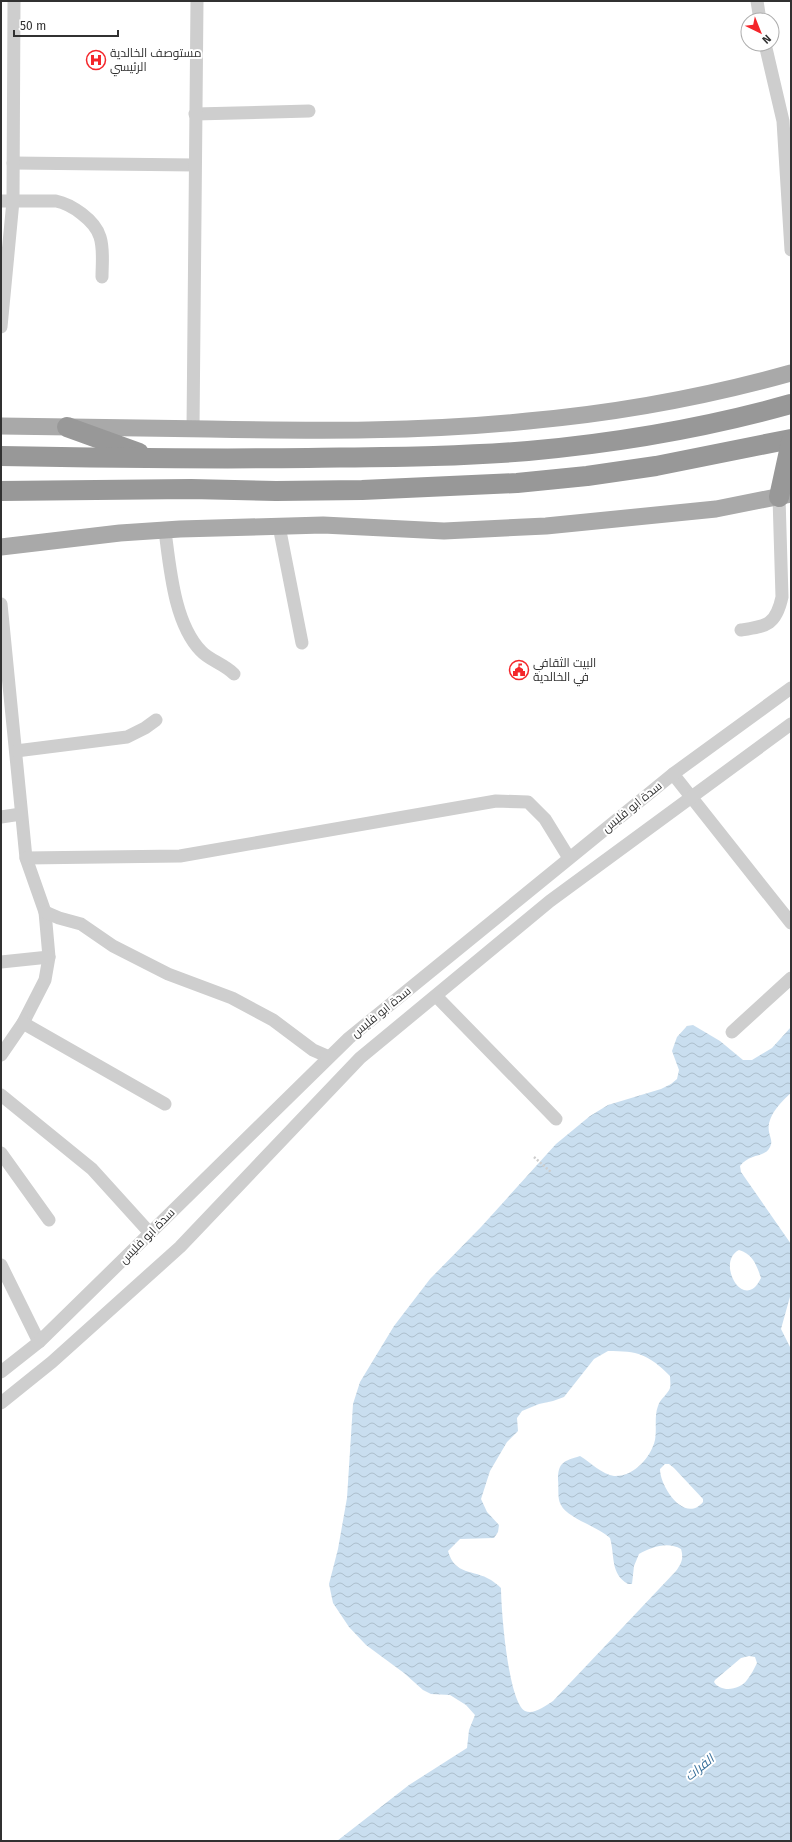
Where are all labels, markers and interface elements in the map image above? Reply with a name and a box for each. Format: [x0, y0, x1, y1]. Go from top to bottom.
scale bar [14, 12, 118, 38]
north arrow [740, 12, 780, 52]
text: 50 m [20, 19, 46, 33]
text: N [759, 32, 774, 46]
place label: مستوصف الخالدية الرئيسي [110, 46, 201, 77]
hospital icon: مستوصف الخالدية الرئيسي [85, 49, 107, 71]
place label: البيت الثقافي في الخالدية [533, 656, 596, 687]
public building icon: البيت الثقافي في الخالدية [508, 659, 530, 681]
street label: سدة ابو فليس [599, 779, 665, 835]
street label: سدة ابو فليس [348, 984, 414, 1040]
street label: سدة ابو فليس [116, 1205, 178, 1267]
water label: الفرات [682, 1750, 718, 1784]

